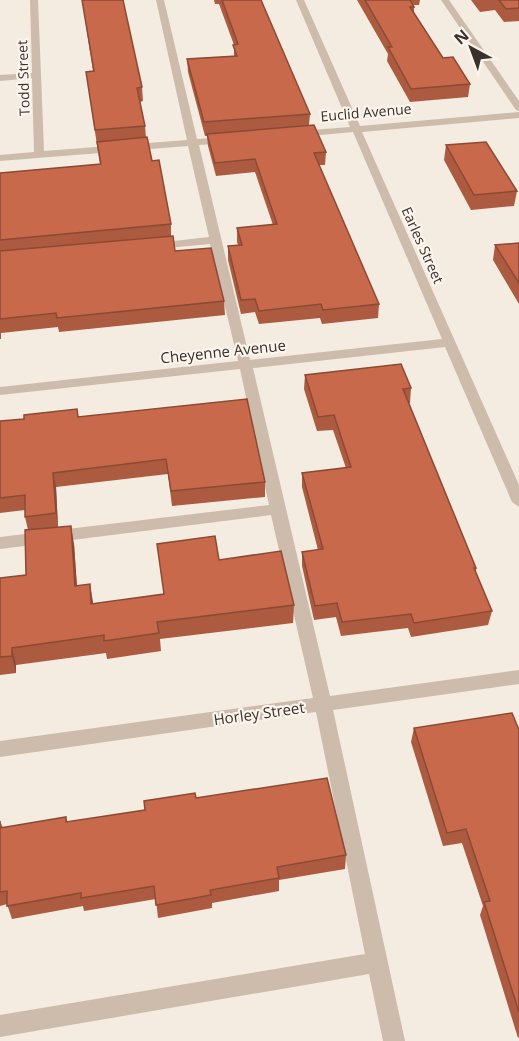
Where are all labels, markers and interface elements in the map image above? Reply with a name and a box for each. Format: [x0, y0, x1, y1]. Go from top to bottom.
north arrow [441, 18, 501, 78]
text: N [449, 24, 473, 49]
street label: Todd Street [12, 40, 34, 116]
street label: Euclid Avenue [320, 99, 412, 125]
street label: Earles Street [398, 204, 448, 286]
street label: Cheyenne Avenue [159, 334, 287, 368]
street label: Horley Street [212, 697, 306, 729]

